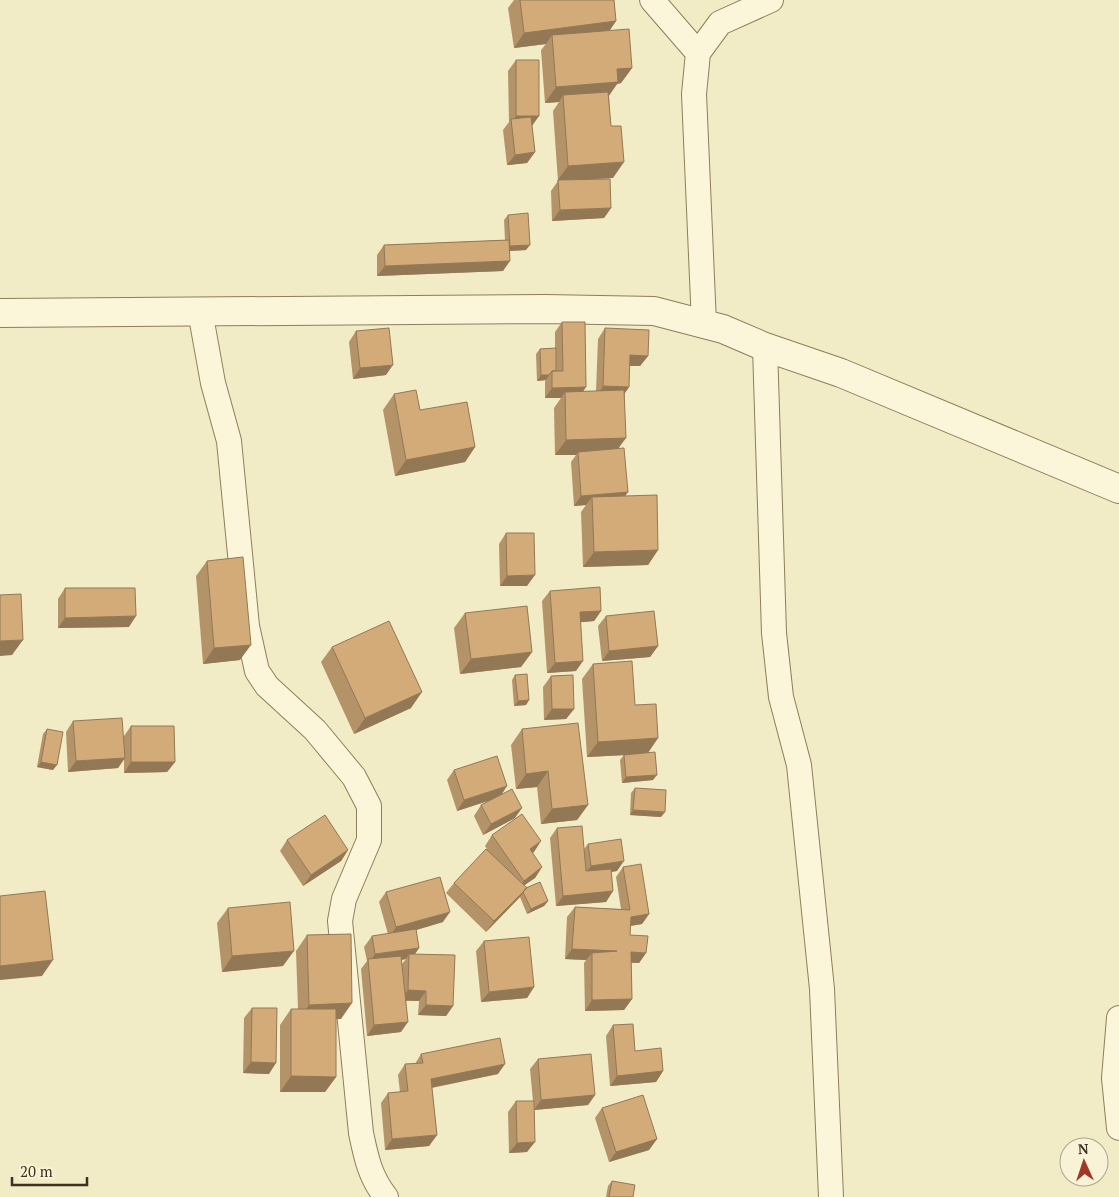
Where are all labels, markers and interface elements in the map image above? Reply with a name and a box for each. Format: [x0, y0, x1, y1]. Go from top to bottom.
north arrow [1059, 1137, 1109, 1187]
text: N [1077, 1139, 1089, 1158]
scale bar [12, 1154, 88, 1186]
text: 20 m [20, 1161, 53, 1181]

